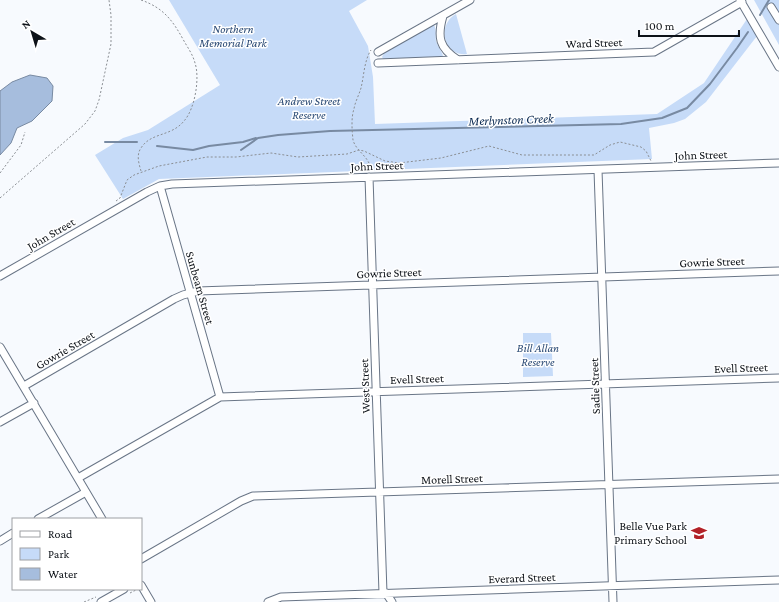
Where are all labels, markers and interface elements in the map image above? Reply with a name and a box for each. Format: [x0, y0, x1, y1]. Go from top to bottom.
north arrow [12, 12, 52, 52]
scale bar [639, 12, 739, 38]
text: N [19, 17, 33, 31]
text: 100 m [645, 19, 675, 33]
park label: Northern Memorial Park [198, 22, 267, 50]
street label: Ward Street [565, 35, 624, 51]
park label: Andrew Street Reserve [277, 94, 341, 122]
water label: Merlynston Creek [467, 110, 555, 129]
street label: John Street [673, 147, 729, 163]
street label: John Street [349, 158, 405, 174]
street label: John Street [24, 214, 78, 254]
street label: Sunbeam Street [183, 250, 217, 327]
street label: Gowrie Street [679, 254, 746, 270]
street label: Gowrie Street [356, 265, 423, 281]
street label: Gowrie Street [33, 327, 98, 372]
park label: Bill Allan Reserve [517, 341, 559, 369]
street label: West Street [357, 357, 373, 414]
street label: Sadie Street [587, 357, 603, 414]
street label: Evell Street [714, 360, 769, 376]
street label: Evell Street [390, 371, 445, 387]
street label: Morell Street [421, 471, 484, 487]
legend [12, 518, 142, 590]
place label: Belle Vue Park Primary School [614, 519, 687, 547]
school or university icon: Belle Vue Park Primary School [690, 524, 708, 542]
text: Road [48, 527, 73, 541]
text: Park [48, 547, 70, 561]
text: Water [48, 567, 78, 581]
street label: Everard Street [488, 570, 557, 586]

